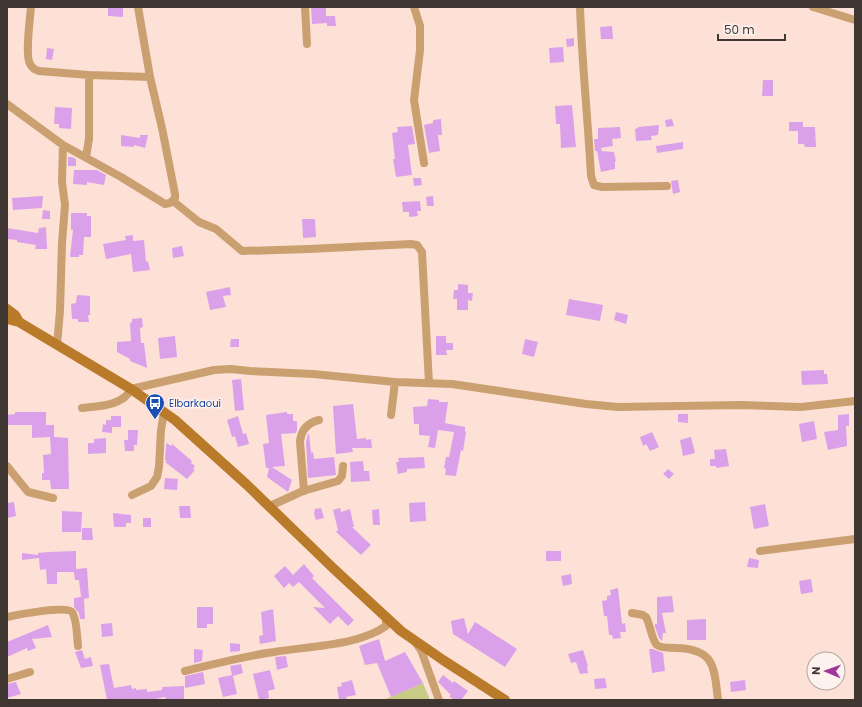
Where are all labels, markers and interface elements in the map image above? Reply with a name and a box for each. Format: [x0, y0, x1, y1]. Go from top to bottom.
scale bar [718, 16, 785, 42]
text: 50 m [724, 21, 755, 38]
bus stop icon: Elbarkaoui [144, 392, 166, 420]
place label: Elbarkaoui [169, 396, 221, 411]
north arrow [806, 651, 846, 691]
text: N [808, 666, 824, 675]

